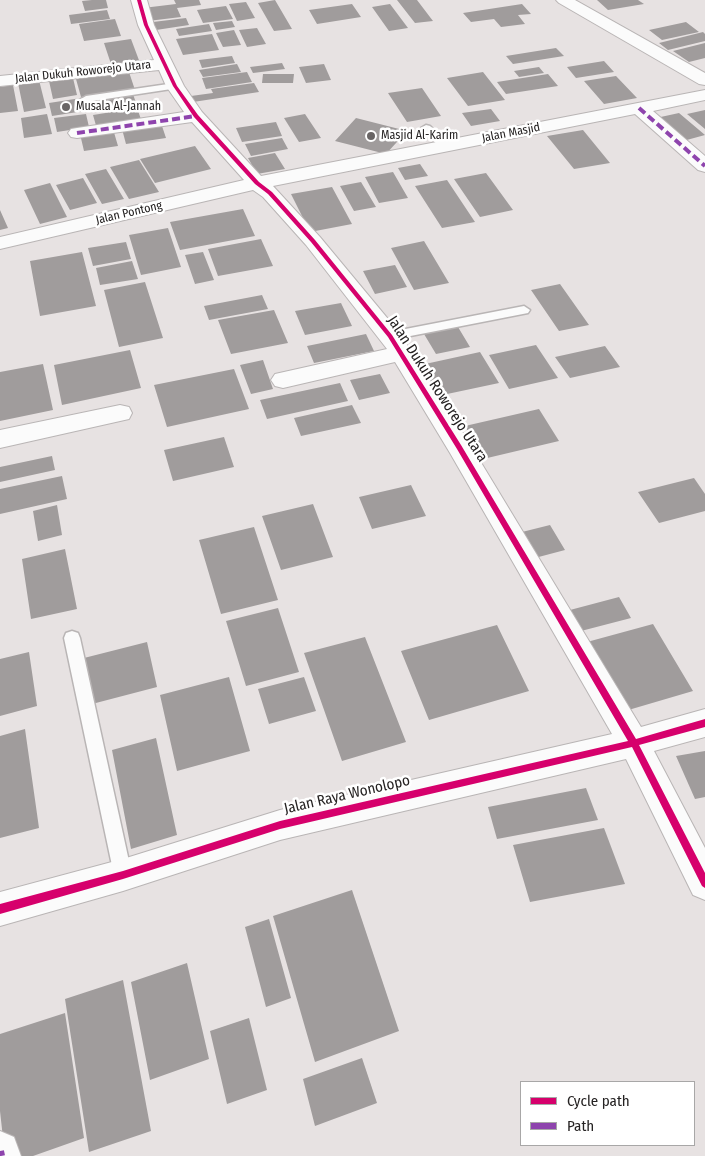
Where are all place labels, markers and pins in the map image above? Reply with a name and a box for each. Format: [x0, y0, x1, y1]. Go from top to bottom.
place label: Musala Al-Jannah [76, 100, 161, 114]
marker: Musala Al-Jannah [60, 101, 72, 113]
place label: Masjid Al-Karim [381, 129, 458, 143]
marker: Masjid Al-Karim [365, 130, 377, 142]

